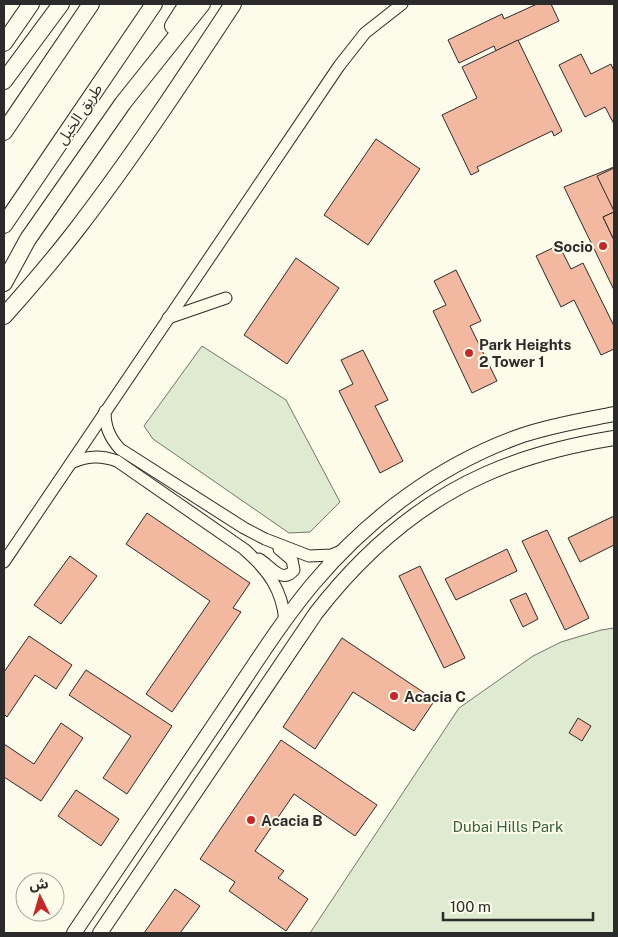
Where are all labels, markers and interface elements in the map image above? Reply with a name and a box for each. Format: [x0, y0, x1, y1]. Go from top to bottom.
street label: طريق الخيل [53, 80, 107, 149]
place label: Socio [553, 238, 593, 255]
marker: Socio [597, 240, 609, 252]
place label: Park Heights 2 Tower 1 [479, 336, 572, 370]
marker: Park Heights 2 Tower 1 [463, 347, 475, 359]
place label: Acacia C [404, 688, 466, 705]
marker: Acacia C [388, 690, 400, 702]
place label: Acacia B [261, 812, 323, 829]
marker: Acacia B [245, 814, 257, 826]
park label: Dubai Hills Park [453, 818, 563, 835]
north arrow [15, 872, 65, 922]
text: ش [29, 875, 49, 893]
scale bar [443, 890, 593, 922]
text: 100 m [450, 898, 491, 915]

